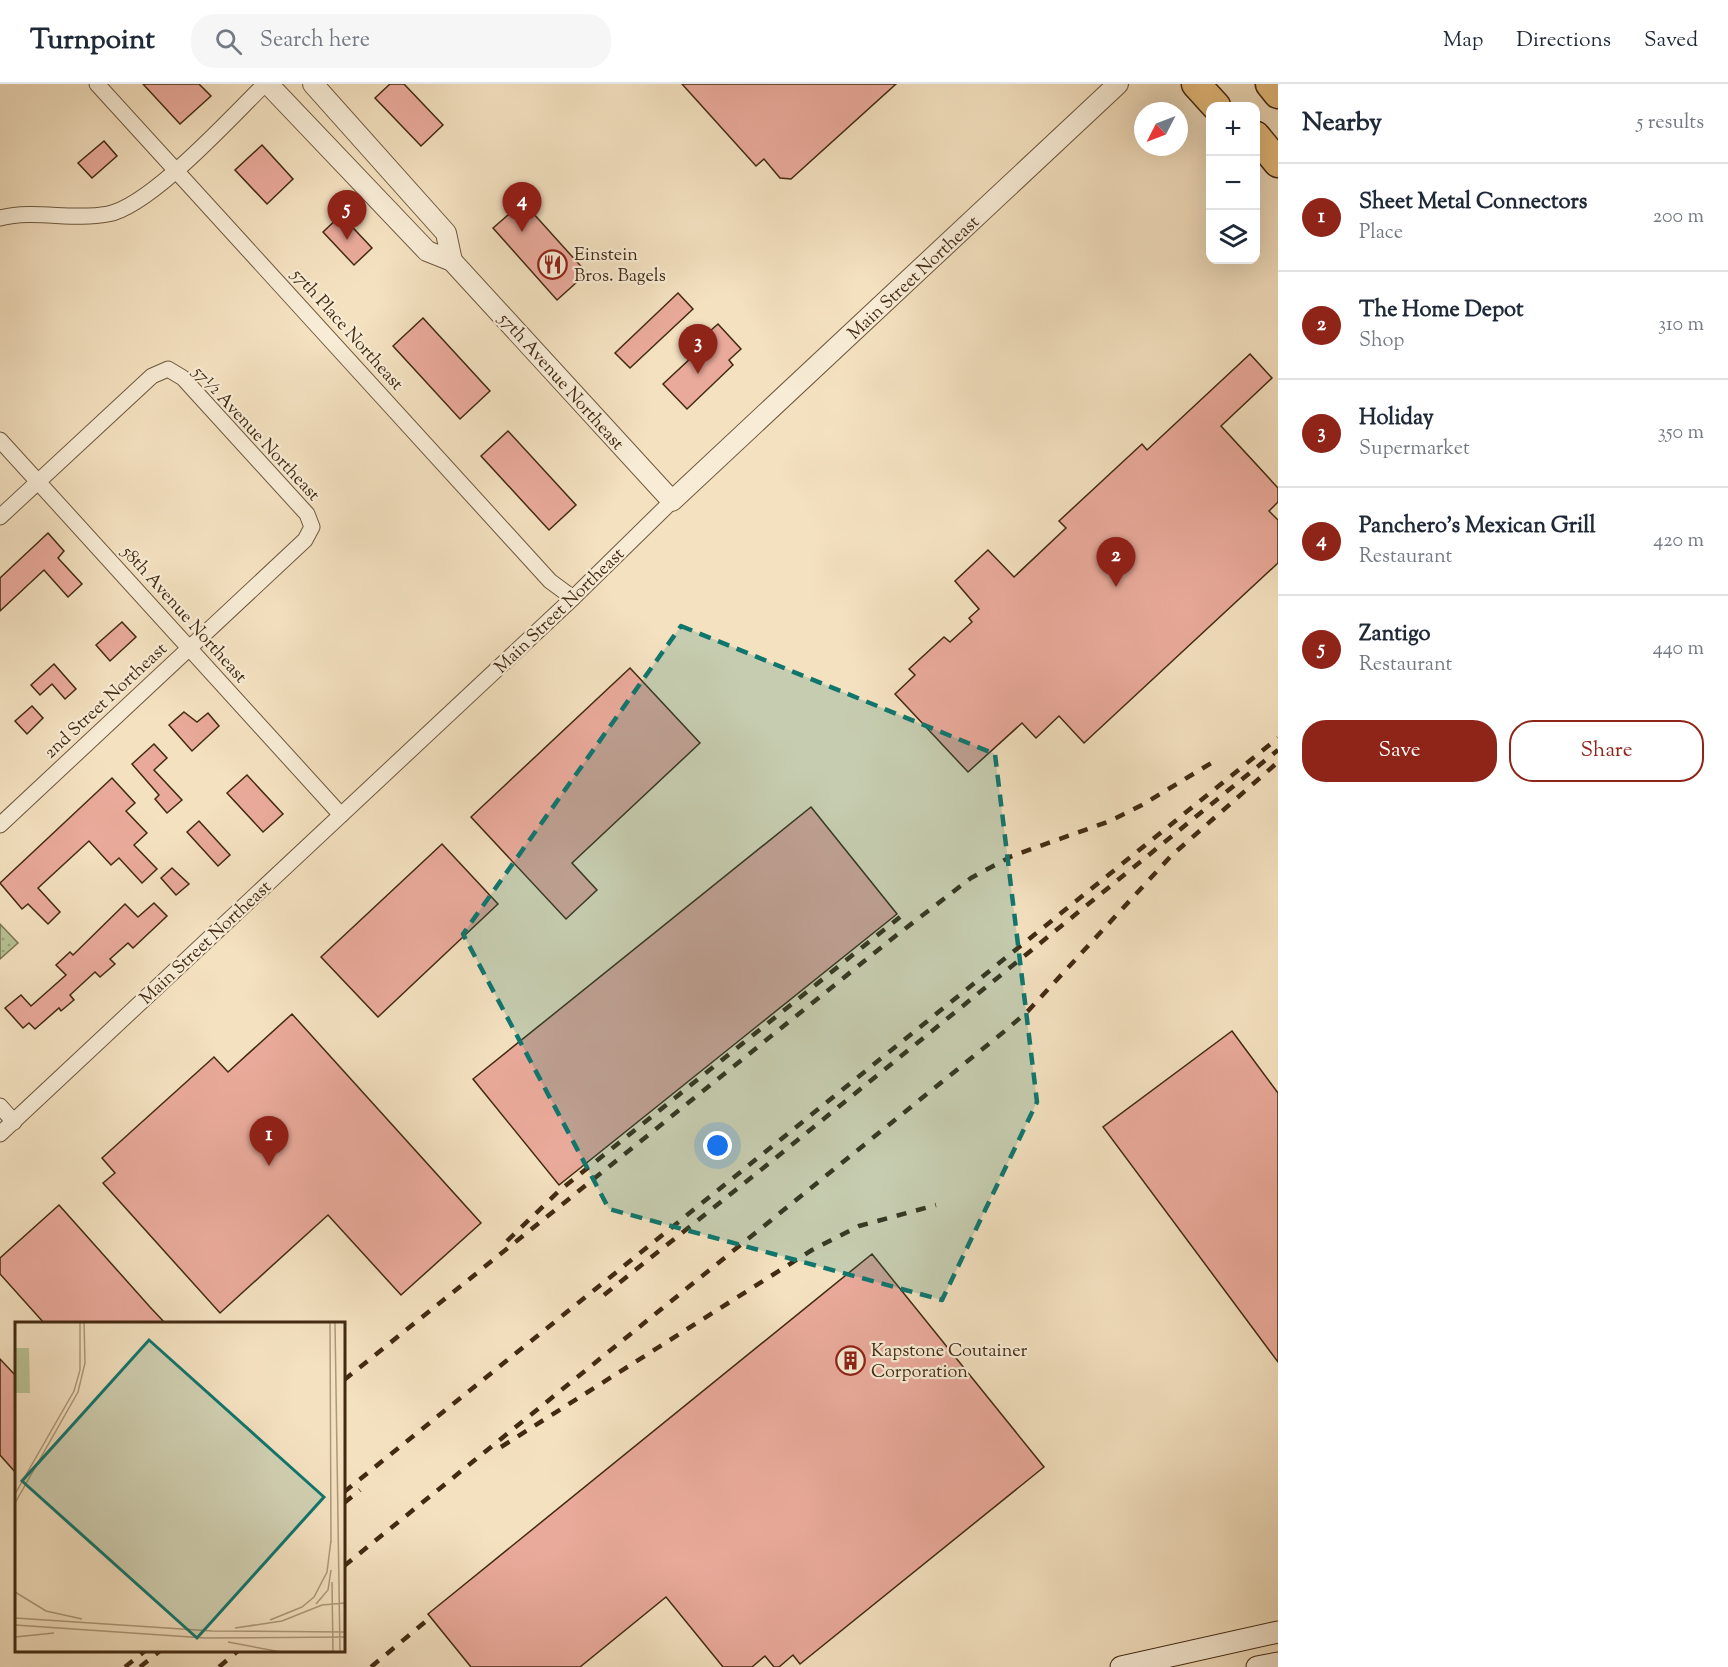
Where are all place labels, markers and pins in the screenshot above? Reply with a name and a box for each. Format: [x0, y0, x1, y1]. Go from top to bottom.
pin: 4 [502, 182, 542, 232]
pin: 5 [328, 190, 366, 240]
place label: Einstein Bros. Bagels [574, 243, 666, 290]
restaurant icon: Einstein Bros. Bagels [537, 248, 569, 280]
pin: 3 [678, 324, 718, 374]
pin: 2 [1096, 538, 1136, 587]
pin: 1 [250, 1116, 288, 1166]
place label: Kapstone Coutainer Corporation [871, 1339, 1028, 1386]
building icon: Kapstone Coutainer Corporation [834, 1344, 866, 1376]

